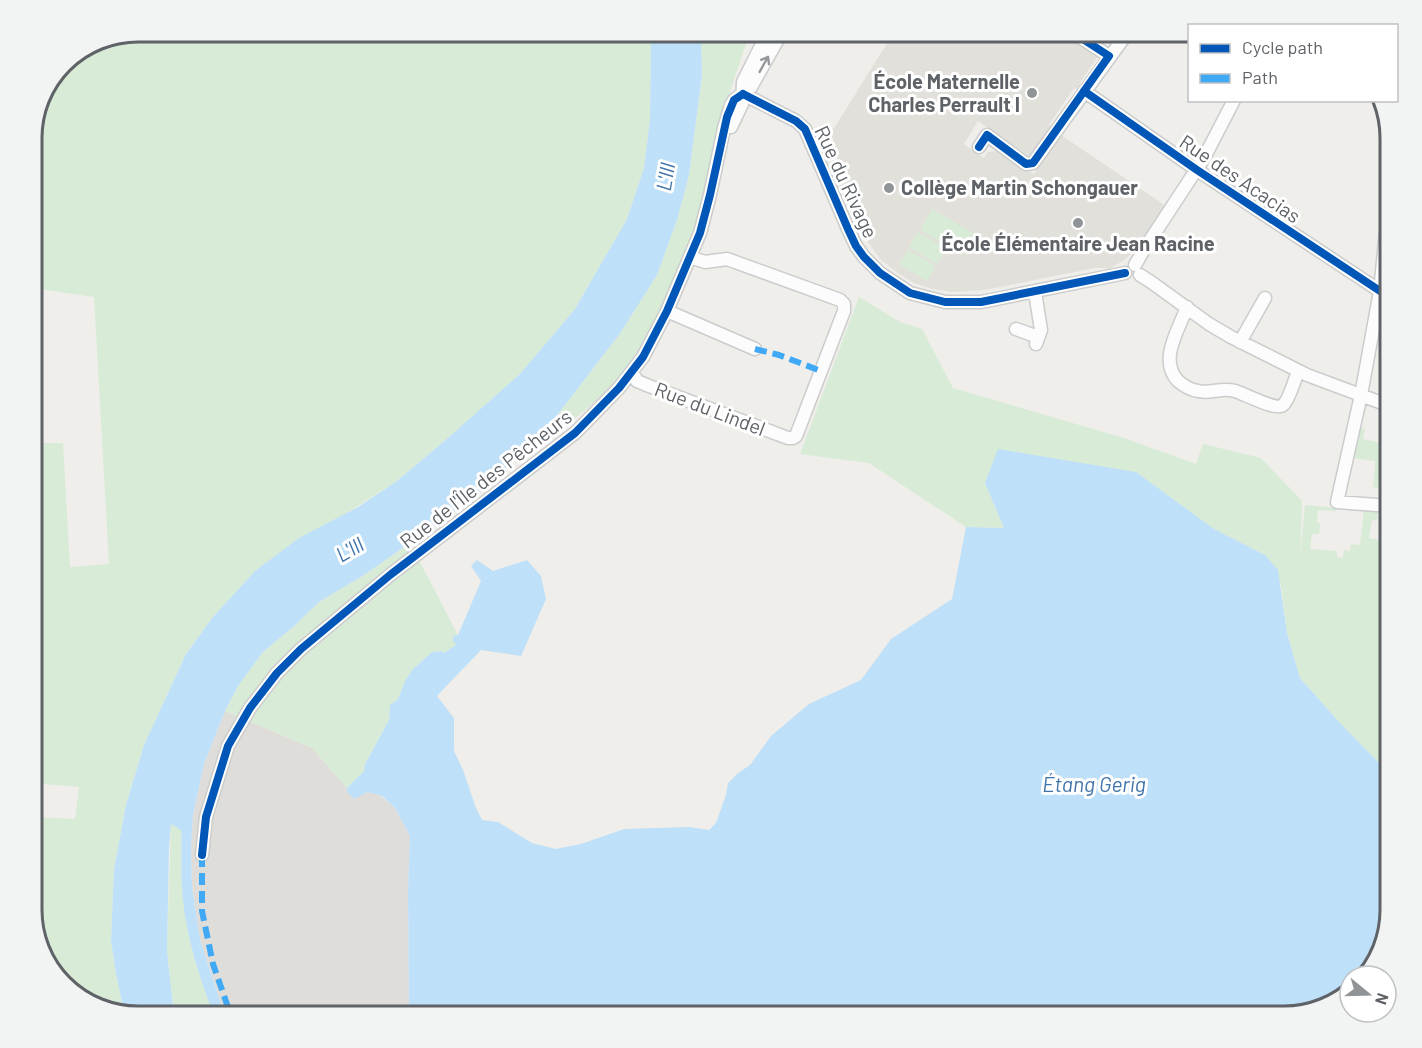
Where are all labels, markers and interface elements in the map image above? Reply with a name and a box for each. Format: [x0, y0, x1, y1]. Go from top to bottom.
legend [1188, 24, 1398, 102]
text: Cycle path [1242, 36, 1323, 58]
one-way arrow [758, 56, 770, 73]
text: Path [1242, 66, 1278, 88]
place label: École Maternelle Charles Perrault I [868, 69, 1020, 116]
marker: École Maternelle Charles Perrault I [1025, 86, 1039, 100]
street label: Rue du Rivage [810, 121, 883, 242]
street label: Rue des Acacias [1176, 129, 1306, 227]
water label: L'Ill [650, 160, 679, 193]
place label: Collège Martin Schongauer [901, 175, 1138, 199]
marker: Collège Martin Schongauer [882, 181, 896, 195]
marker: École Élémentaire Jean Racine [1071, 216, 1085, 230]
place label: École Élémentaire Jean Racine [941, 231, 1215, 255]
street label: Rue du Lindel [652, 376, 769, 440]
street label: Rue de l'Île des Pêcheurs [395, 404, 576, 553]
water label: L'Ill [331, 531, 368, 567]
water label: Étang Gerig [1042, 771, 1146, 796]
north arrow [1338, 964, 1398, 1024]
text: N [1372, 991, 1393, 1007]

